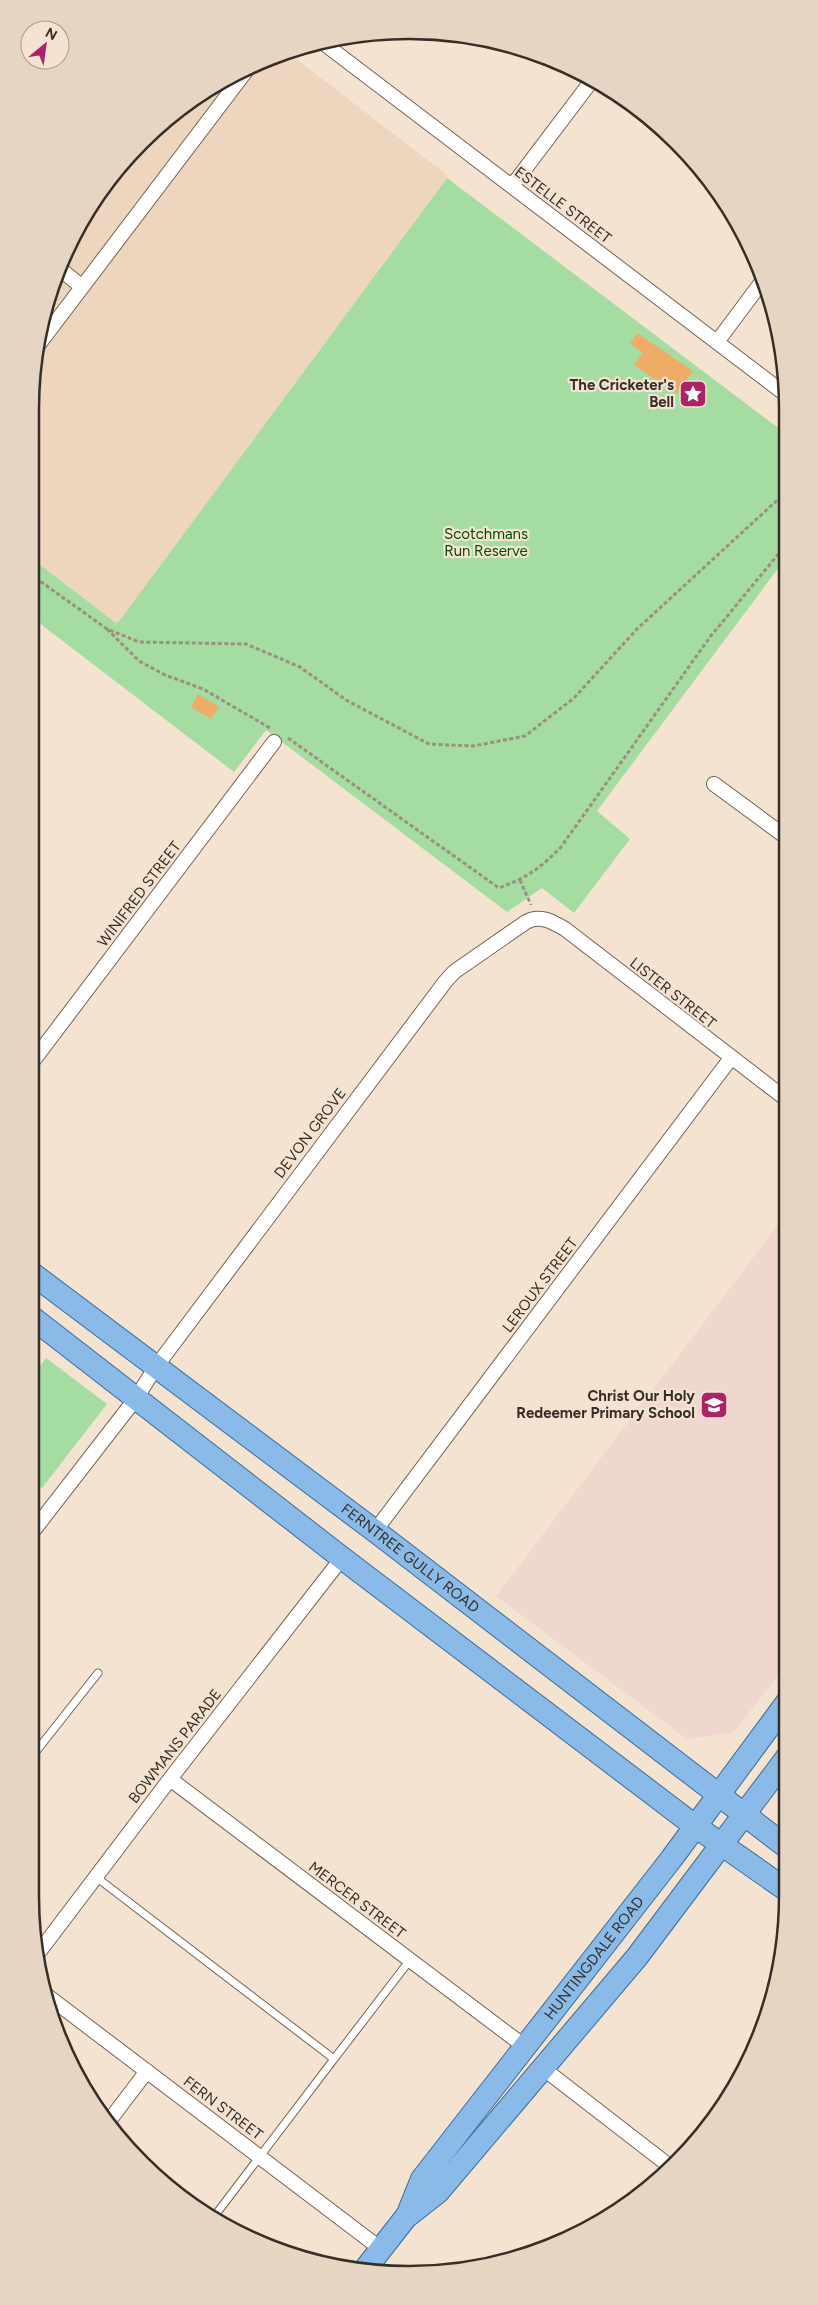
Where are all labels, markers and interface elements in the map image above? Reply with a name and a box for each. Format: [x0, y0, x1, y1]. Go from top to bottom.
north arrow [20, 20, 70, 70]
text: N [42, 24, 60, 44]
street label: ESTELLE STREET [511, 163, 615, 248]
place label: The Cricketer's Bell [570, 376, 674, 411]
place icon: The Cricketer's Bell [678, 379, 708, 409]
park label: Scotchmans Run Reserve [444, 525, 528, 560]
street label: WINIFRED STREET [93, 837, 185, 950]
street label: LISTER STREET [626, 954, 720, 1033]
street label: DEVON GROVE [270, 1084, 350, 1182]
street label: LEROUX STREET [498, 1233, 582, 1336]
place label: Christ Our Holy Redeemer Primary School [516, 1387, 695, 1422]
school or university icon: Christ Our Holy Redeemer Primary School [699, 1390, 729, 1420]
street label: FERNTREE GULLY ROAD [338, 1500, 483, 1617]
street label: BOWMANS PARADE [125, 1685, 225, 1807]
street label: MERCER STREET [305, 1858, 410, 1943]
street label: HUNTINGDALE ROAD [541, 1893, 648, 2023]
street label: FERN STREET [180, 2072, 267, 2144]

